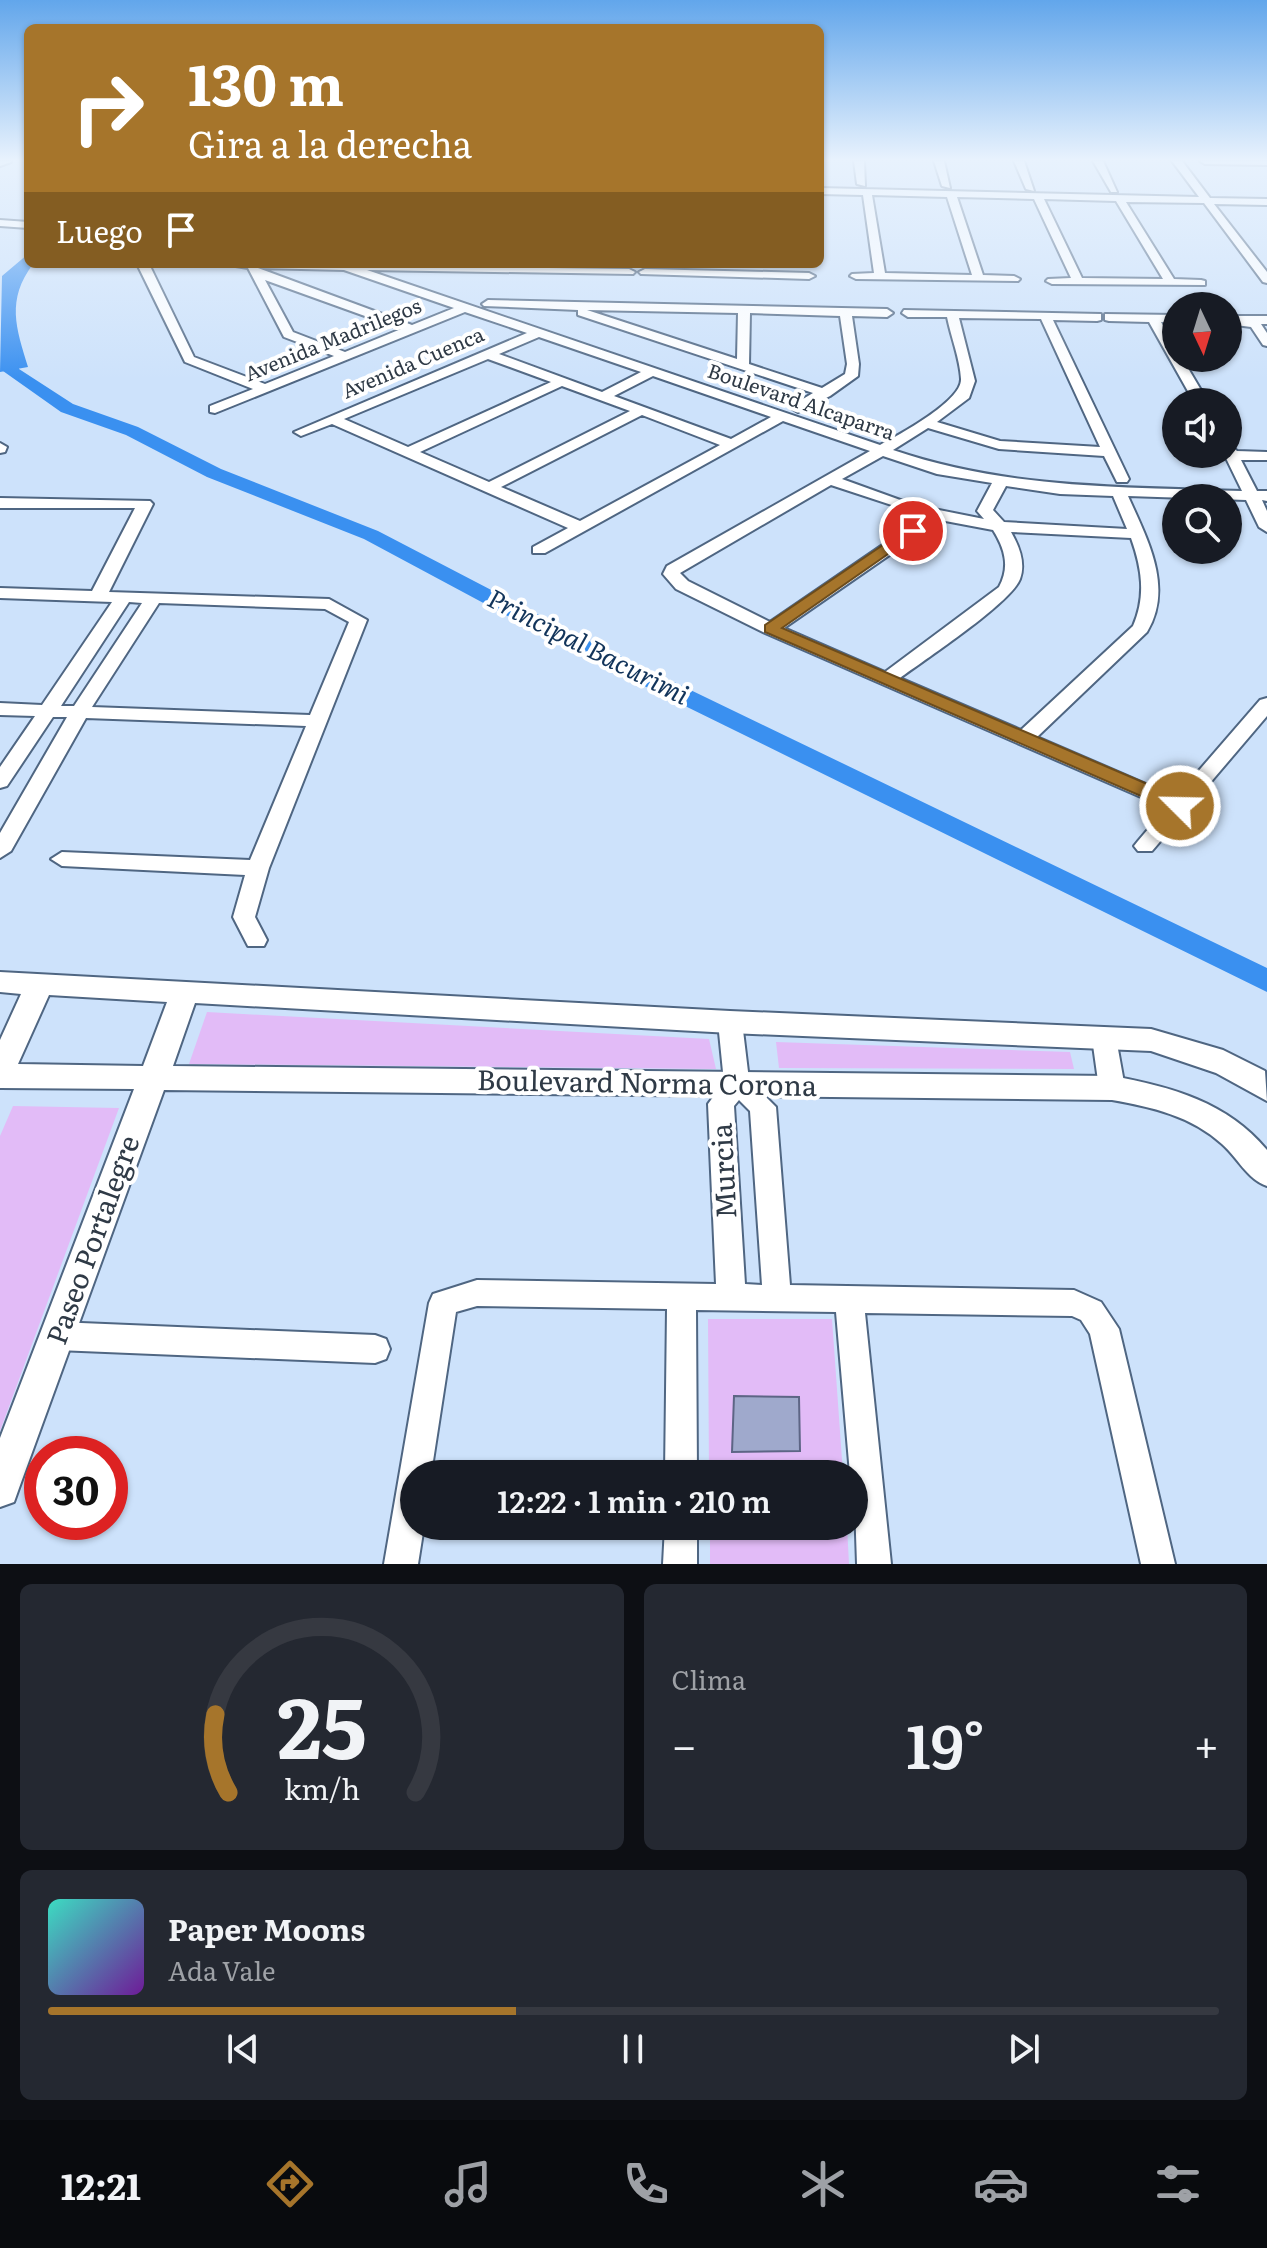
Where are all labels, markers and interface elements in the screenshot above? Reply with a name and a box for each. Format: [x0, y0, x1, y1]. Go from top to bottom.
text: 130 m [188, 40, 344, 123]
icon: right [56, 56, 160, 160]
text: Gira a la derecha [188, 116, 472, 169]
text: Luego [56, 208, 143, 252]
icon: arrive [159, 208, 203, 252]
street label: Avenida Madrilegos [239, 289, 425, 387]
north arrow [1162, 292, 1242, 372]
map controls [1162, 292, 1242, 564]
street label: Avenida Cuenca [337, 318, 488, 405]
street label: Boulevard Alcaparra [704, 354, 899, 446]
button: sound [1162, 388, 1242, 468]
button: search [1162, 484, 1242, 564]
pin [879, 497, 947, 565]
icon: arrive [891, 509, 935, 553]
water label: Principal Bacurimi [481, 577, 697, 713]
position arrow [1138, 764, 1222, 848]
street label: Boulevard Norma Corona [477, 1057, 817, 1105]
street label: Murcia [699, 1122, 745, 1220]
street label: Paseo Portalegre [34, 1129, 148, 1350]
speed limit sign: 30 [24, 1436, 128, 1540]
text: 12:22 · 1 min · 210 m [497, 1478, 771, 1522]
text: Clima [672, 1659, 746, 1698]
text: 25 [277, 1661, 367, 1785]
text: 19° [906, 1698, 984, 1787]
text: − [672, 1710, 697, 1776]
text: + [1193, 1710, 1219, 1776]
text: km/h [284, 1766, 360, 1809]
text: Paper Moons [168, 1906, 365, 1950]
text: Ada Vale [168, 1950, 275, 1989]
icon: previous [221, 2027, 265, 2071]
icon: pause [611, 2027, 655, 2071]
icon: next [1002, 2027, 1046, 2071]
icon: directions [262, 2156, 318, 2212]
icon: music [440, 2156, 496, 2212]
icon: phone [618, 2156, 674, 2212]
icon: climate [795, 2156, 851, 2212]
icon: car [973, 2156, 1029, 2212]
icon: filters [1150, 2156, 1206, 2212]
text: 12:21 [61, 2158, 141, 2211]

